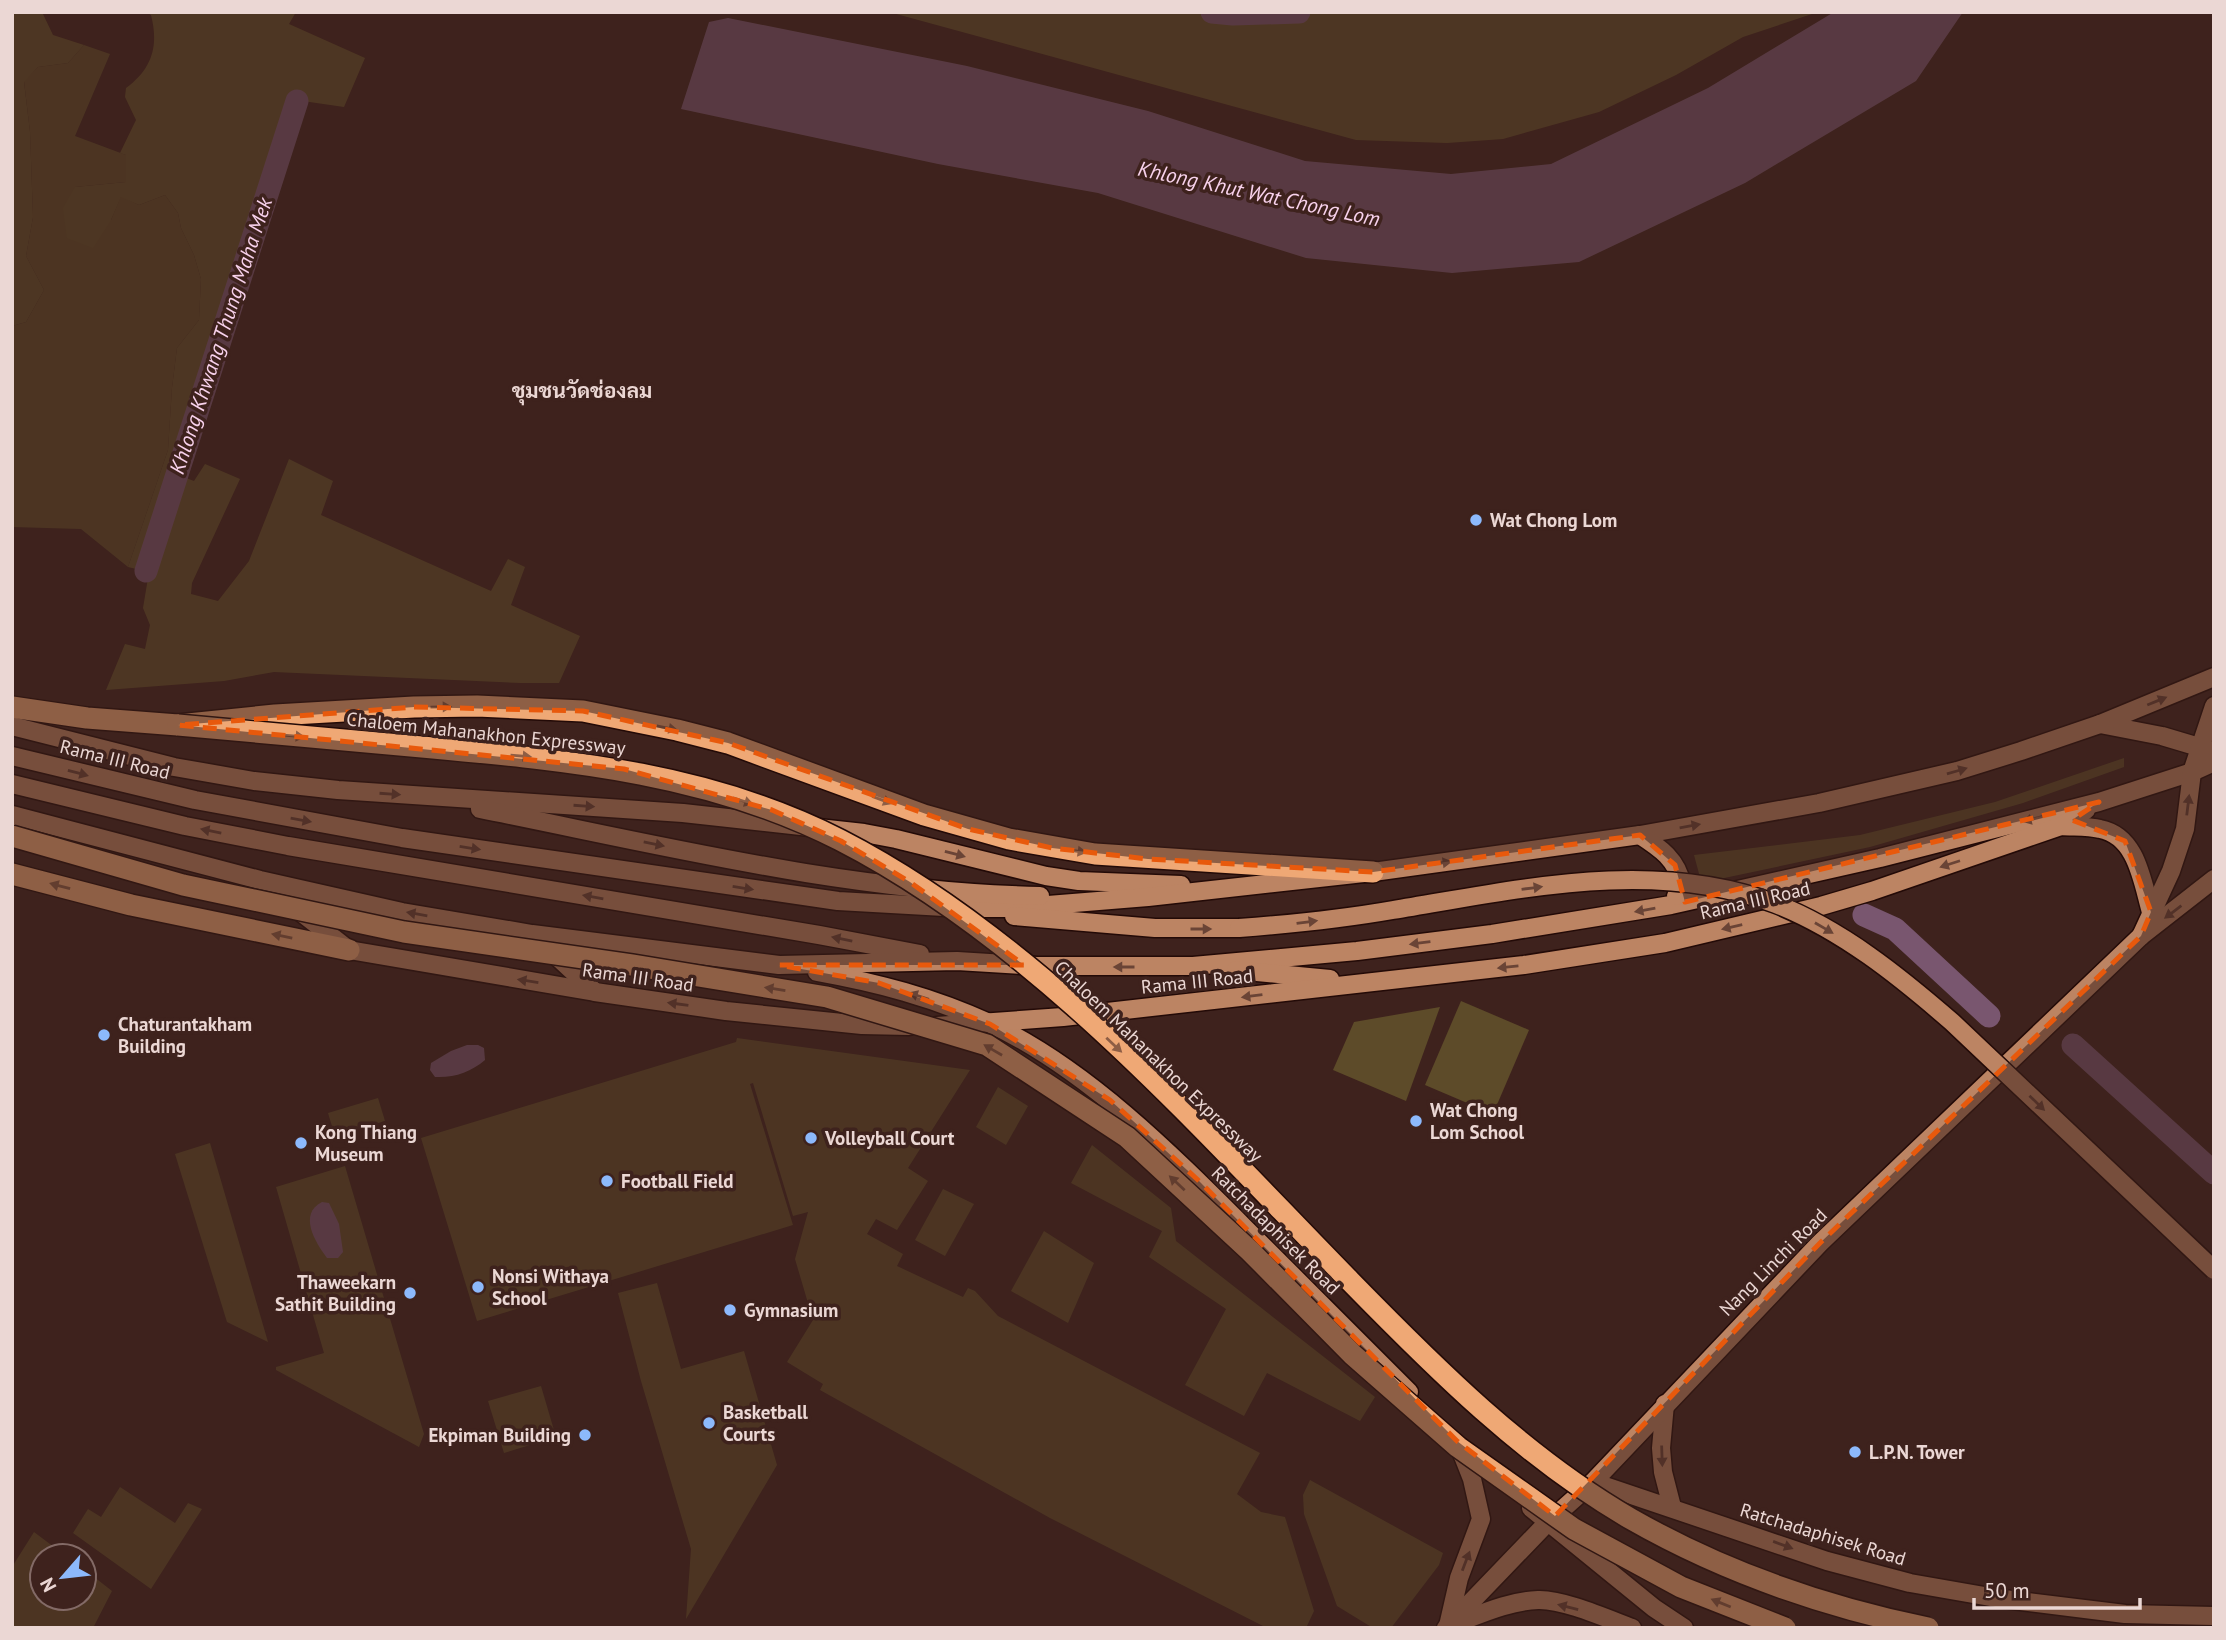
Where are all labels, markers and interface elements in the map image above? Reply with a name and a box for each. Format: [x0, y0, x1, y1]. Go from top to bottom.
water label: Khlong Khut Wat Chong Lom [1136, 155, 1383, 232]
water label: Khlong Khwang Thung Maha Mek [163, 193, 278, 477]
district label: ชุมชนวัดช่องลม [512, 377, 652, 406]
place label: Wat Chong Lom [1490, 508, 1617, 532]
marker: Wat Chong Lom [1468, 512, 1484, 528]
one-way arrow [2147, 695, 2168, 706]
one-way arrow [430, 701, 452, 712]
street label: Chaloem Mahanakhon Expressway [345, 706, 627, 760]
one-way arrow [656, 722, 678, 733]
one-way arrow [283, 730, 305, 741]
street label: Rama III Road [58, 734, 172, 784]
one-way arrow [510, 751, 532, 762]
one-way arrow [1947, 765, 1968, 775]
one-way arrow [67, 768, 89, 779]
one-way arrow [379, 789, 401, 800]
one-way arrow [872, 794, 893, 805]
one-way arrow [2183, 794, 2194, 816]
one-way arrow [733, 796, 754, 806]
one-way arrow [574, 801, 596, 812]
one-way arrow [2022, 814, 2044, 825]
one-way arrow [290, 815, 312, 826]
one-way arrow [1679, 821, 1701, 832]
one-way arrow [200, 825, 222, 836]
one-way arrow [643, 838, 665, 849]
one-way arrow [459, 843, 481, 854]
one-way arrow [1065, 846, 1087, 857]
one-way arrow [944, 849, 966, 860]
one-way arrow [1430, 858, 1452, 869]
one-way arrow [1940, 859, 1961, 870]
street label: Rama III Road [1698, 876, 1812, 924]
one-way arrow [49, 880, 71, 891]
one-way arrow [1521, 882, 1543, 893]
one-way arrow [733, 883, 755, 894]
one-way arrow [582, 891, 604, 902]
one-way arrow [1634, 905, 1656, 916]
one-way arrow [2164, 905, 2182, 919]
one-way arrow [406, 908, 428, 919]
one-way arrow [1296, 916, 1318, 927]
one-way arrow [1721, 922, 1743, 933]
one-way arrow [1815, 922, 1834, 935]
one-way arrow [1190, 923, 1212, 935]
one-way arrow [271, 930, 293, 941]
one-way arrow [831, 934, 853, 945]
one-way arrow [1409, 938, 1431, 949]
street label: Chaloem Mahanakhon Expressway [1050, 955, 1268, 1167]
street label: Rama III Road [581, 957, 695, 997]
one-way arrow [1113, 961, 1135, 973]
one-way arrow [1497, 962, 1519, 973]
street label: Rama III Road [1140, 963, 1254, 999]
one-way arrow [517, 975, 539, 986]
one-way arrow [764, 983, 786, 994]
one-way arrow [908, 990, 929, 1001]
one-way arrow [1241, 990, 1263, 1001]
one-way arrow [667, 998, 689, 1009]
place label: Chaturantakham Building [118, 1012, 252, 1058]
marker: Chaturantakham Building [96, 1027, 112, 1043]
one-way arrow [1106, 1036, 1123, 1053]
one-way arrow [984, 1044, 1003, 1056]
one-way arrow [2028, 1095, 2045, 1111]
place label: Wat Chong Lom School [1430, 1098, 1524, 1144]
marker: Wat Chong Lom School [1408, 1113, 1424, 1129]
place label: Kong Thiang Museum [315, 1120, 417, 1166]
place label: Volleyball Court [824, 1126, 955, 1150]
marker: Volleyball Court [803, 1130, 819, 1146]
marker: Kong Thiang Museum [293, 1135, 309, 1151]
street label: Ratchadaphisek Road [1207, 1161, 1345, 1299]
place label: Football Field [621, 1169, 734, 1193]
marker: Football Field [599, 1173, 615, 1189]
one-way arrow [1169, 1176, 1186, 1192]
street label: Nang Linchi Road [1714, 1203, 1832, 1321]
place label: Nonsi Withaya School [492, 1264, 609, 1310]
place label: Thaweekarn Sathit Building [275, 1270, 396, 1316]
marker: Nonsi Withaya School [470, 1279, 486, 1295]
marker: Thaweekarn Sathit Building [402, 1285, 418, 1301]
place label: Gymnasium [744, 1298, 838, 1322]
marker: Gymnasium [722, 1302, 738, 1318]
place label: Basketball Courts [723, 1400, 808, 1446]
marker: Basketball Courts [701, 1415, 717, 1431]
place label: Ekpiman Building [428, 1423, 571, 1447]
marker: Ekpiman Building [577, 1427, 593, 1443]
place label: L.P.N. Tower [1869, 1440, 1965, 1464]
marker: L.P.N. Tower [1847, 1444, 1863, 1460]
one-way arrow [1656, 1445, 1668, 1467]
street label: Ratchadaphisek Road [1737, 1497, 1909, 1571]
one-way arrow [1773, 1540, 1794, 1551]
north arrow [28, 1542, 98, 1612]
one-way arrow [1461, 1550, 1472, 1571]
scale bar [1974, 1566, 2140, 1610]
text: N [34, 1574, 62, 1596]
text: 50 m [1984, 1577, 2030, 1604]
one-way arrow [1711, 1598, 1732, 1609]
one-way arrow [1556, 1601, 1578, 1612]

